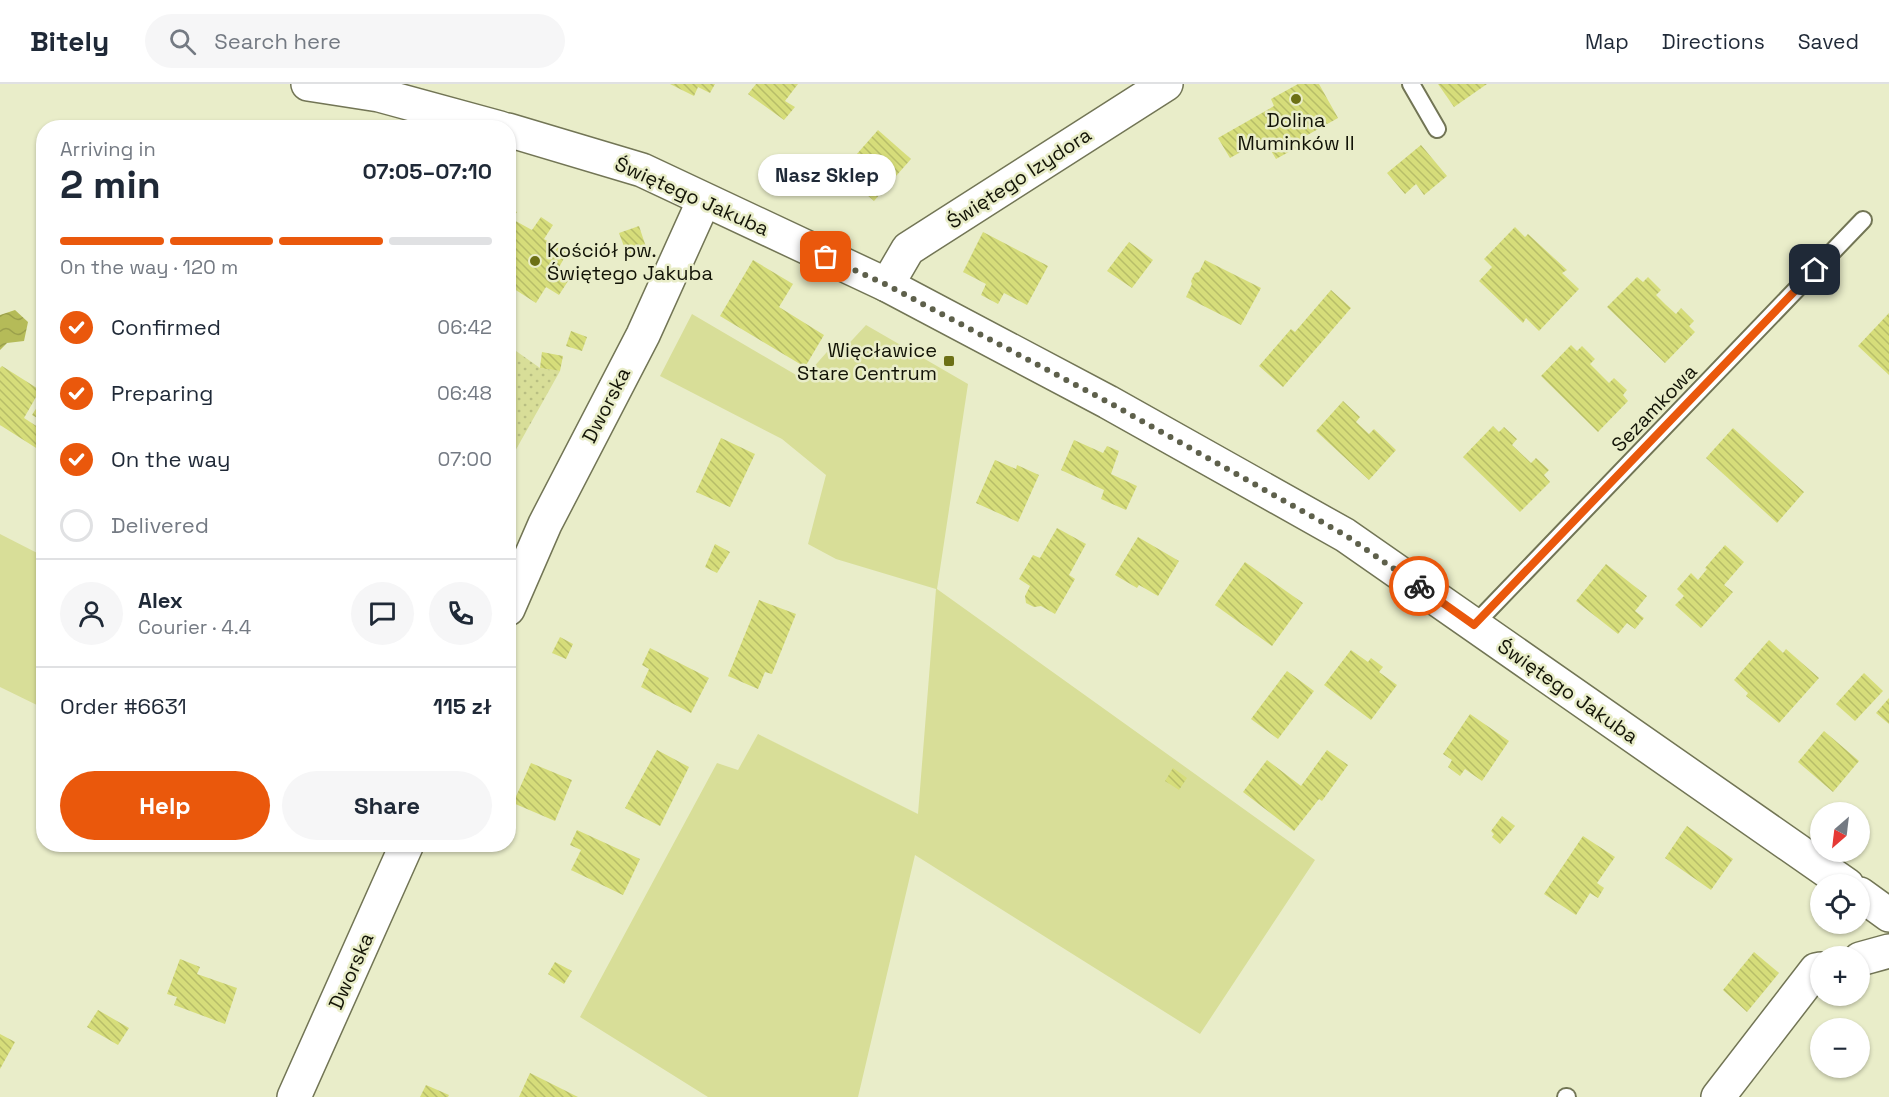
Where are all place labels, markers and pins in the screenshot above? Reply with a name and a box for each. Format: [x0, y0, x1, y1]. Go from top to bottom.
marker: Dolina Muminków II [1289, 92, 1303, 106]
place label: Dolina Muminków II [1237, 107, 1355, 156]
callout: Nasz Sklep [757, 155, 895, 197]
pin [800, 231, 851, 282]
place label: Kościół pw. Świętego Jakuba [547, 237, 713, 286]
pin [1789, 244, 1840, 295]
marker: Kościół pw. Świętego Jakuba [528, 254, 542, 268]
place label: Więcławice Stare Centrum [797, 337, 937, 386]
marker: Więcławice Stare Centrum [942, 354, 956, 368]

